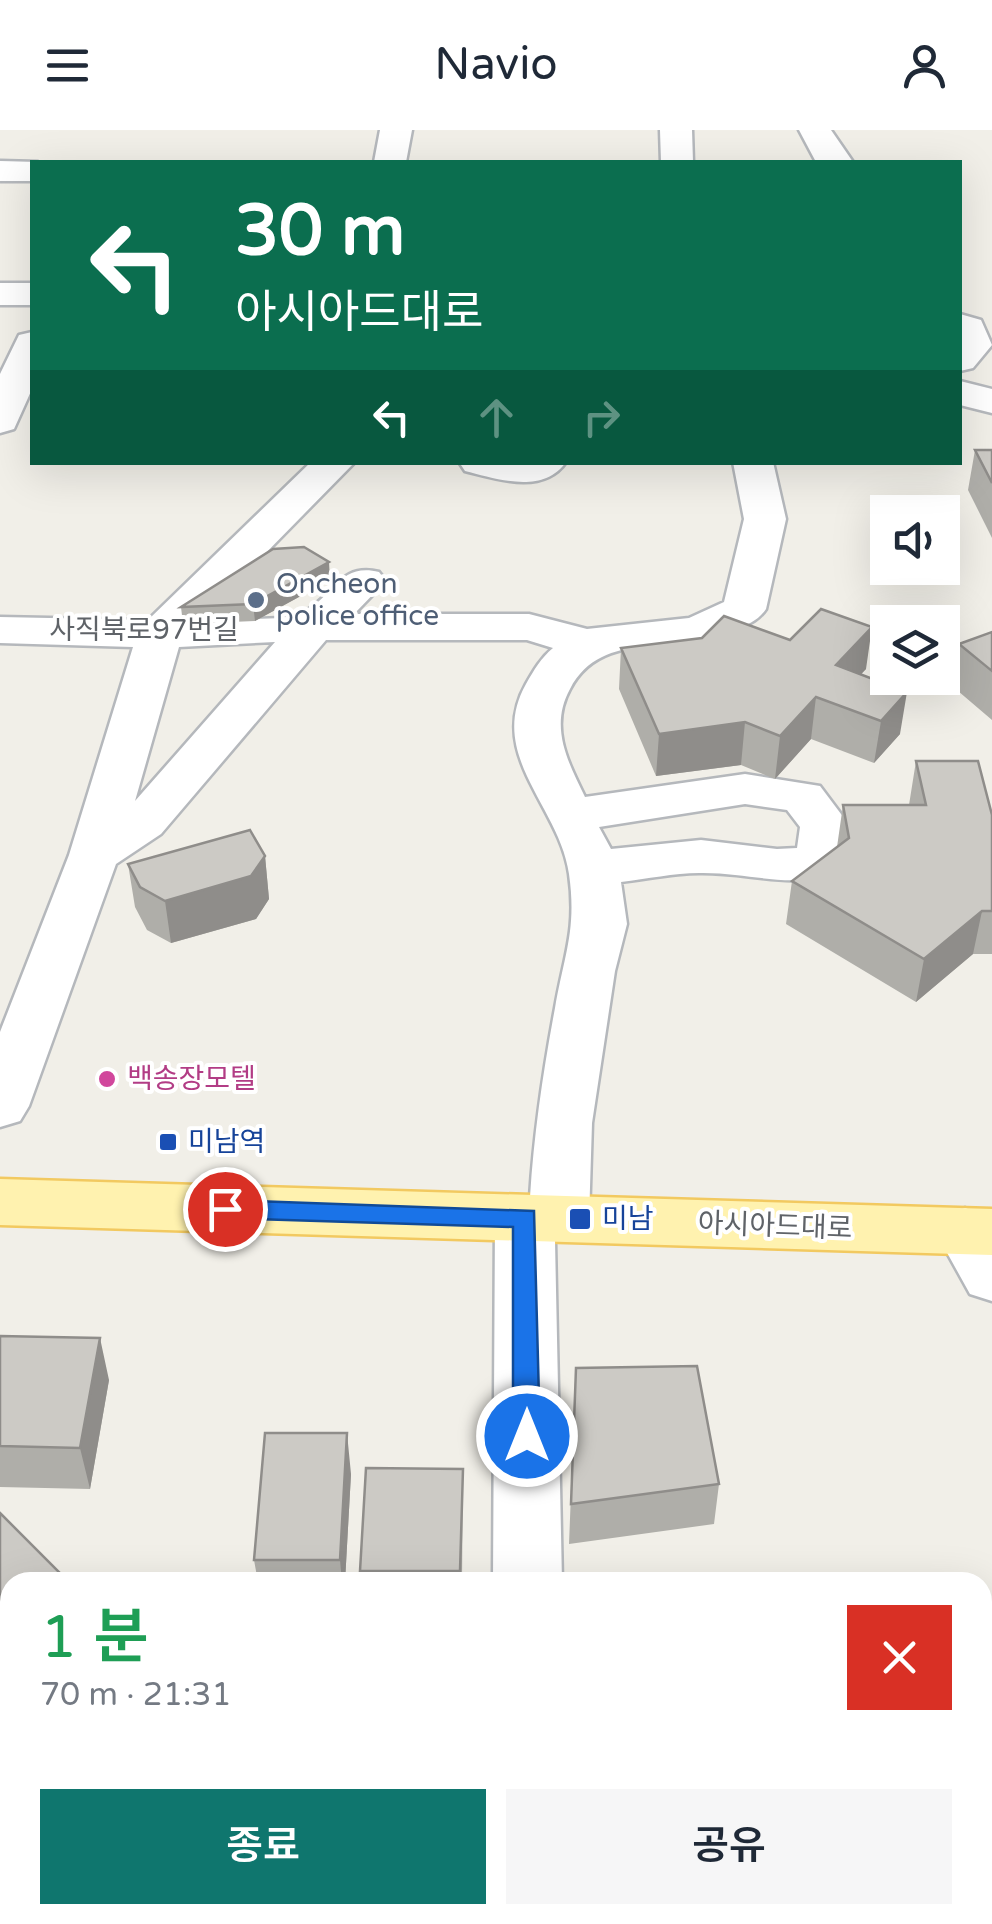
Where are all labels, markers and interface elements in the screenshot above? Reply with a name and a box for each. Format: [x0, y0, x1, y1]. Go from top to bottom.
icon: menu [40, 38, 95, 93]
text: Navio [434, 38, 558, 92]
icon: person [897, 38, 952, 93]
text: 30 m [235, 190, 405, 274]
icon: left [70, 200, 200, 330]
text: 아시아드대로 [235, 286, 483, 340]
icon: left [364, 390, 419, 445]
icon: ahead [469, 390, 524, 445]
icon: right [574, 390, 629, 445]
map controls [870, 495, 960, 695]
button: sound [870, 495, 960, 585]
place label: Oncheon police office [276, 567, 439, 633]
marker: Oncheon police office [245, 589, 267, 611]
button: layers [870, 605, 960, 695]
street label: 사직북로97번길 [49, 613, 239, 647]
place label: 백송장모텔 [127, 1062, 256, 1096]
marker: 백송장모텔 [96, 1068, 118, 1090]
place label: 미남역 [188, 1125, 265, 1159]
marker: 미남역 [157, 1131, 179, 1153]
pin [183, 1167, 268, 1252]
icon: arrive [198, 1182, 253, 1237]
place label: 미남 [602, 1202, 654, 1236]
marker: 미남 [567, 1206, 593, 1232]
street label: 아시아드대로 [697, 1206, 853, 1246]
position arrow [475, 1384, 579, 1488]
text: 1 분 [40, 1602, 148, 1674]
button: close [847, 1605, 952, 1710]
text: 70 m · 21:31 [40, 1676, 232, 1714]
button: 종료 [40, 1789, 486, 1904]
button: 공유 [506, 1789, 952, 1904]

